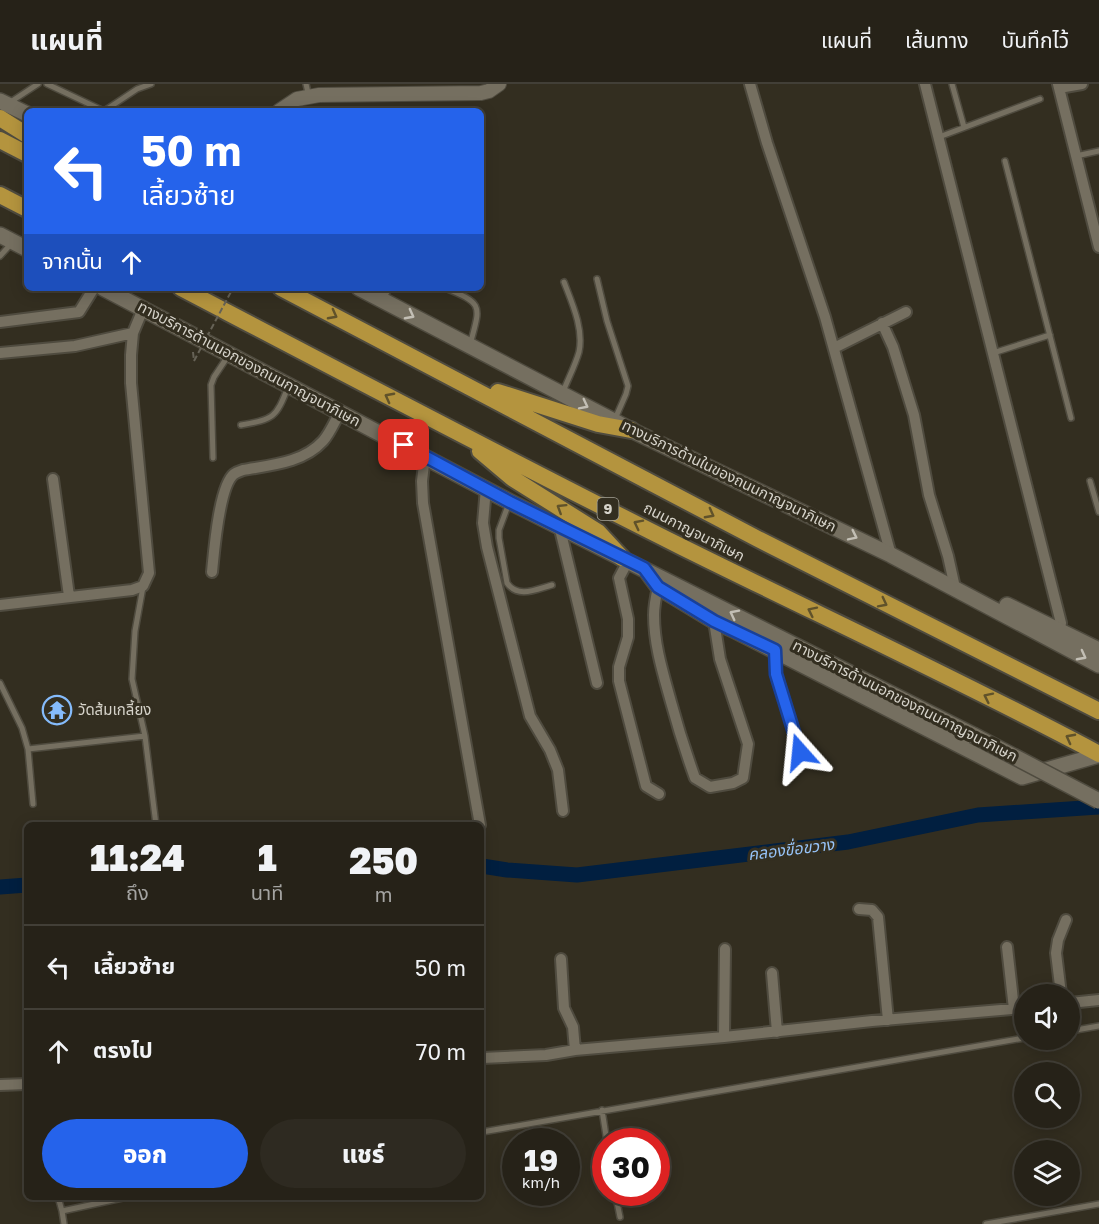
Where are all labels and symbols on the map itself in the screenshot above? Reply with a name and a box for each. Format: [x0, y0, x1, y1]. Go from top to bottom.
street label: ทางบริการด้านนอกของถนนกาญจนาภิเษก [135, 297, 364, 430]
one-way arrow [327, 308, 337, 319]
one-way arrow [404, 308, 415, 319]
one-way arrow [385, 393, 396, 404]
one-way arrow [577, 398, 588, 409]
street label: ทางบริการด้านในของถนนกาญจนาภิเษก [619, 416, 839, 536]
pin [378, 419, 429, 470]
road number: 9 [598, 498, 618, 520]
street label: ถนนกาญจนาภิเษก [640, 499, 748, 565]
one-way arrow [557, 504, 567, 516]
one-way arrow [704, 507, 714, 518]
one-way arrow [633, 520, 644, 532]
one-way arrow [847, 529, 858, 541]
one-way arrow [877, 595, 888, 607]
one-way arrow [808, 606, 819, 618]
one-way arrow [729, 609, 740, 621]
street label: ทางบริการด้านนอกของถนนกาญจนาภิเษก [790, 635, 1021, 765]
one-way arrow [1075, 649, 1086, 660]
one-way arrow [983, 692, 994, 704]
temple icon: วัดส้มเกลี้ยง [41, 694, 73, 726]
place label: วัดส้มเกลี้ยง [78, 699, 151, 718]
position arrow [768, 720, 832, 784]
one-way arrow [1065, 734, 1076, 745]
water label: คลองขื่อขวาง [747, 833, 836, 864]
speed limit sign: 30 [592, 1128, 670, 1206]

